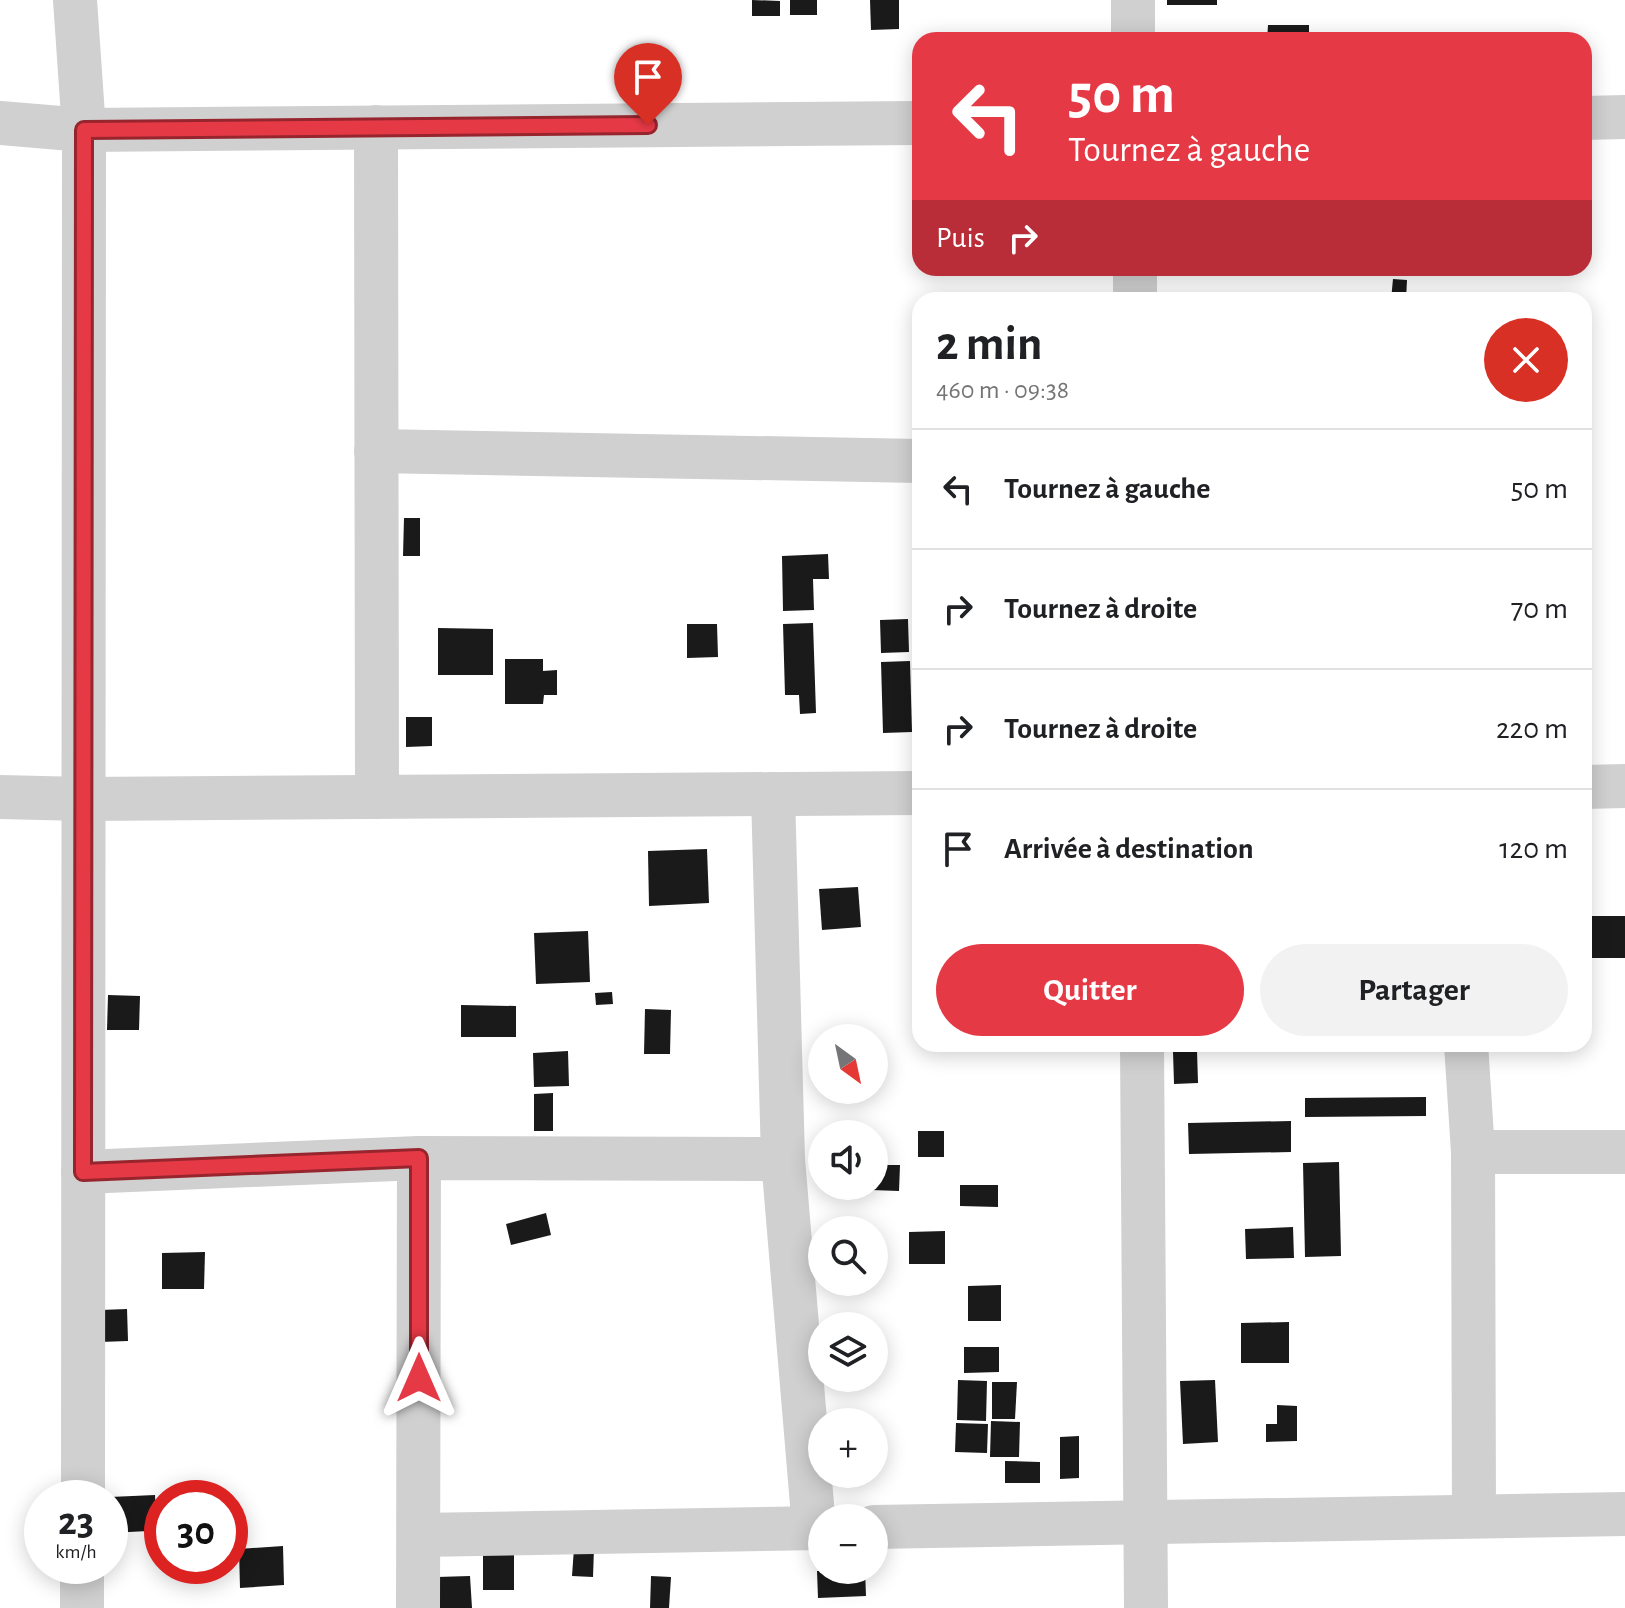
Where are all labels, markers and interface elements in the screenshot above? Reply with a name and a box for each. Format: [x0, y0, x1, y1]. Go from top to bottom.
pin [614, 43, 682, 125]
icon: arrive [626, 55, 670, 99]
icon: left [936, 64, 1040, 168]
text: 50 m [1068, 67, 1175, 123]
text: Tournez à gauche [1068, 132, 1310, 168]
icon: right [1001, 216, 1045, 260]
text: Puis [936, 223, 985, 253]
button: close [1484, 318, 1568, 402]
text: 2 min [936, 321, 1043, 369]
text: 460 m · 09:38 [936, 377, 1069, 403]
icon: left [936, 467, 980, 511]
text: Tournez à gauche [1004, 474, 1211, 504]
text: 50 m [1511, 474, 1568, 504]
icon: right [936, 587, 980, 631]
text: Tournez à droite [1004, 594, 1197, 624]
text: 70 m [1511, 594, 1568, 624]
icon: right [936, 707, 980, 751]
text: Tournez à droite [1004, 714, 1197, 744]
text: 220 m [1496, 714, 1568, 744]
icon: arrive [936, 827, 980, 871]
text: Arrivée à destination [1004, 834, 1254, 864]
text: 120 m [1499, 834, 1568, 864]
button: Quitter [936, 944, 1244, 1036]
button: Partager [1260, 944, 1568, 1036]
north arrow [808, 1024, 888, 1104]
map controls [808, 1024, 888, 1584]
button: sound [808, 1120, 888, 1200]
button: search [808, 1216, 888, 1296]
button: layers [808, 1312, 888, 1392]
position arrow [377, 1336, 461, 1420]
button: + [808, 1408, 888, 1488]
speed limit sign: 30 [144, 1480, 248, 1584]
text: 23 [58, 1502, 94, 1542]
button: − [808, 1504, 888, 1584]
text: km/h [55, 1542, 97, 1562]

